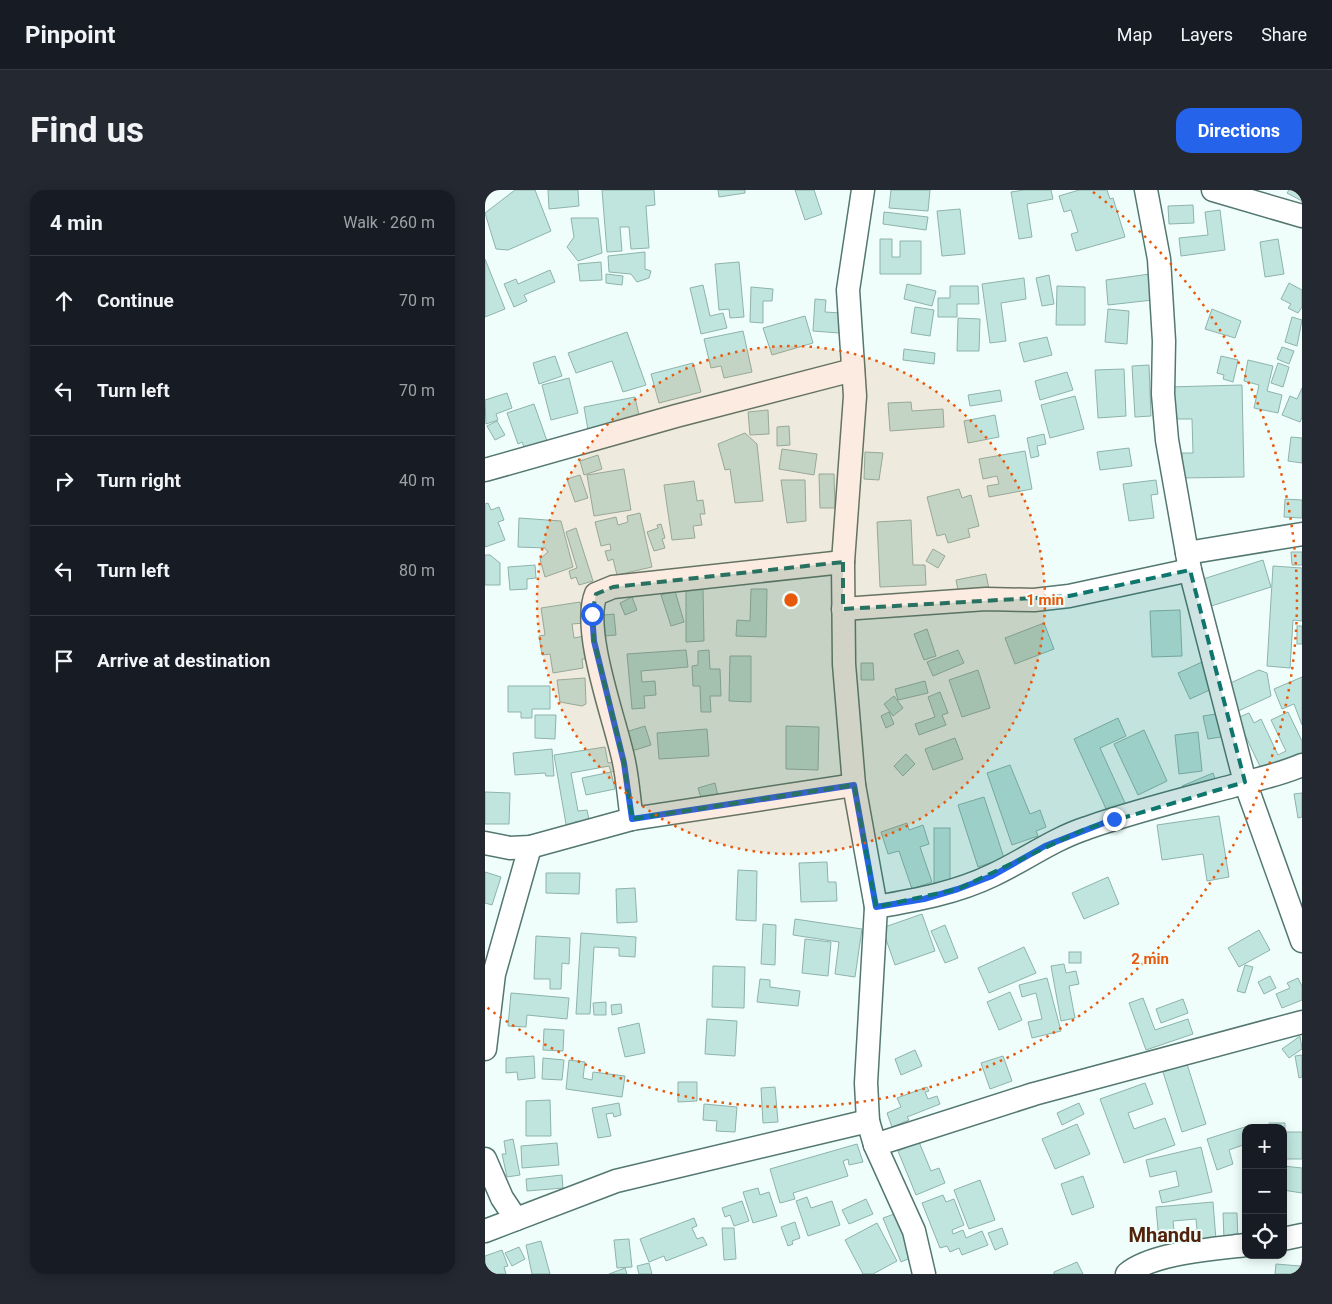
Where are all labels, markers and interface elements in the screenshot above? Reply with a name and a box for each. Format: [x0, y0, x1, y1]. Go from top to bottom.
text: Pinpoint [25, 21, 115, 49]
text: Map [1117, 24, 1152, 45]
text: Layers [1180, 24, 1233, 45]
text: Share [1261, 24, 1307, 45]
button: Directions [1176, 108, 1302, 153]
text: Find us [30, 110, 144, 151]
text: 4 min [50, 211, 103, 235]
text: Walk · 260 m [343, 213, 435, 232]
icon: ahead [50, 287, 78, 315]
text: Continue [97, 289, 174, 312]
text: 70 m [399, 291, 435, 310]
icon: left [50, 377, 78, 405]
text: Turn left [97, 379, 170, 402]
text: 70 m [399, 381, 435, 400]
icon: right [50, 467, 78, 495]
text: Turn right [97, 469, 181, 492]
text: 40 m [399, 471, 435, 490]
icon: left [50, 557, 78, 585]
text: Turn left [97, 559, 170, 582]
text: 80 m [399, 561, 435, 580]
centre of rings [782, 591, 800, 609]
text: 1 min [1026, 591, 1064, 609]
route start [581, 603, 604, 626]
icon: arrive [50, 647, 78, 675]
text: Arrive at destination [97, 649, 270, 672]
route end [1103, 808, 1126, 831]
text: 2 min [1131, 950, 1169, 968]
map controls [1242, 1124, 1287, 1259]
button: + [1242, 1124, 1287, 1169]
button: − [1242, 1169, 1287, 1214]
button: locate [1242, 1214, 1287, 1259]
district label: Mhandu [1128, 1223, 1202, 1247]

